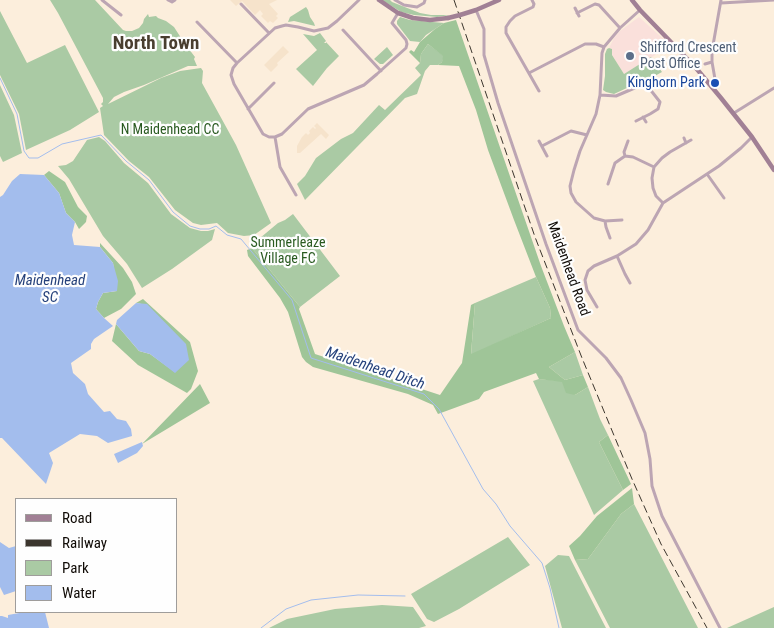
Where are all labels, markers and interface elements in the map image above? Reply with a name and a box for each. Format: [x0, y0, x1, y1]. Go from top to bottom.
district label: North Town [113, 33, 199, 55]
place label: Shifford Crescent Post Office [640, 40, 736, 72]
marker: Shifford Crescent Post Office [624, 50, 636, 62]
place label: Kinghorn Park [627, 75, 705, 91]
marker: Kinghorn Park [709, 77, 721, 89]
park label: N Maidenhead CC [121, 122, 219, 138]
street label: Maidenhead Road [543, 220, 593, 318]
park label: Summerleaze Village FC [250, 235, 326, 268]
water label: Maidenhead SC [15, 272, 85, 307]
water label: Maidenhead Ditch [323, 344, 427, 394]
legend [15, 498, 178, 613]
text: Road [62, 509, 92, 527]
text: Railway [62, 534, 107, 552]
text: Park [62, 559, 89, 577]
text: Water [62, 584, 96, 602]

